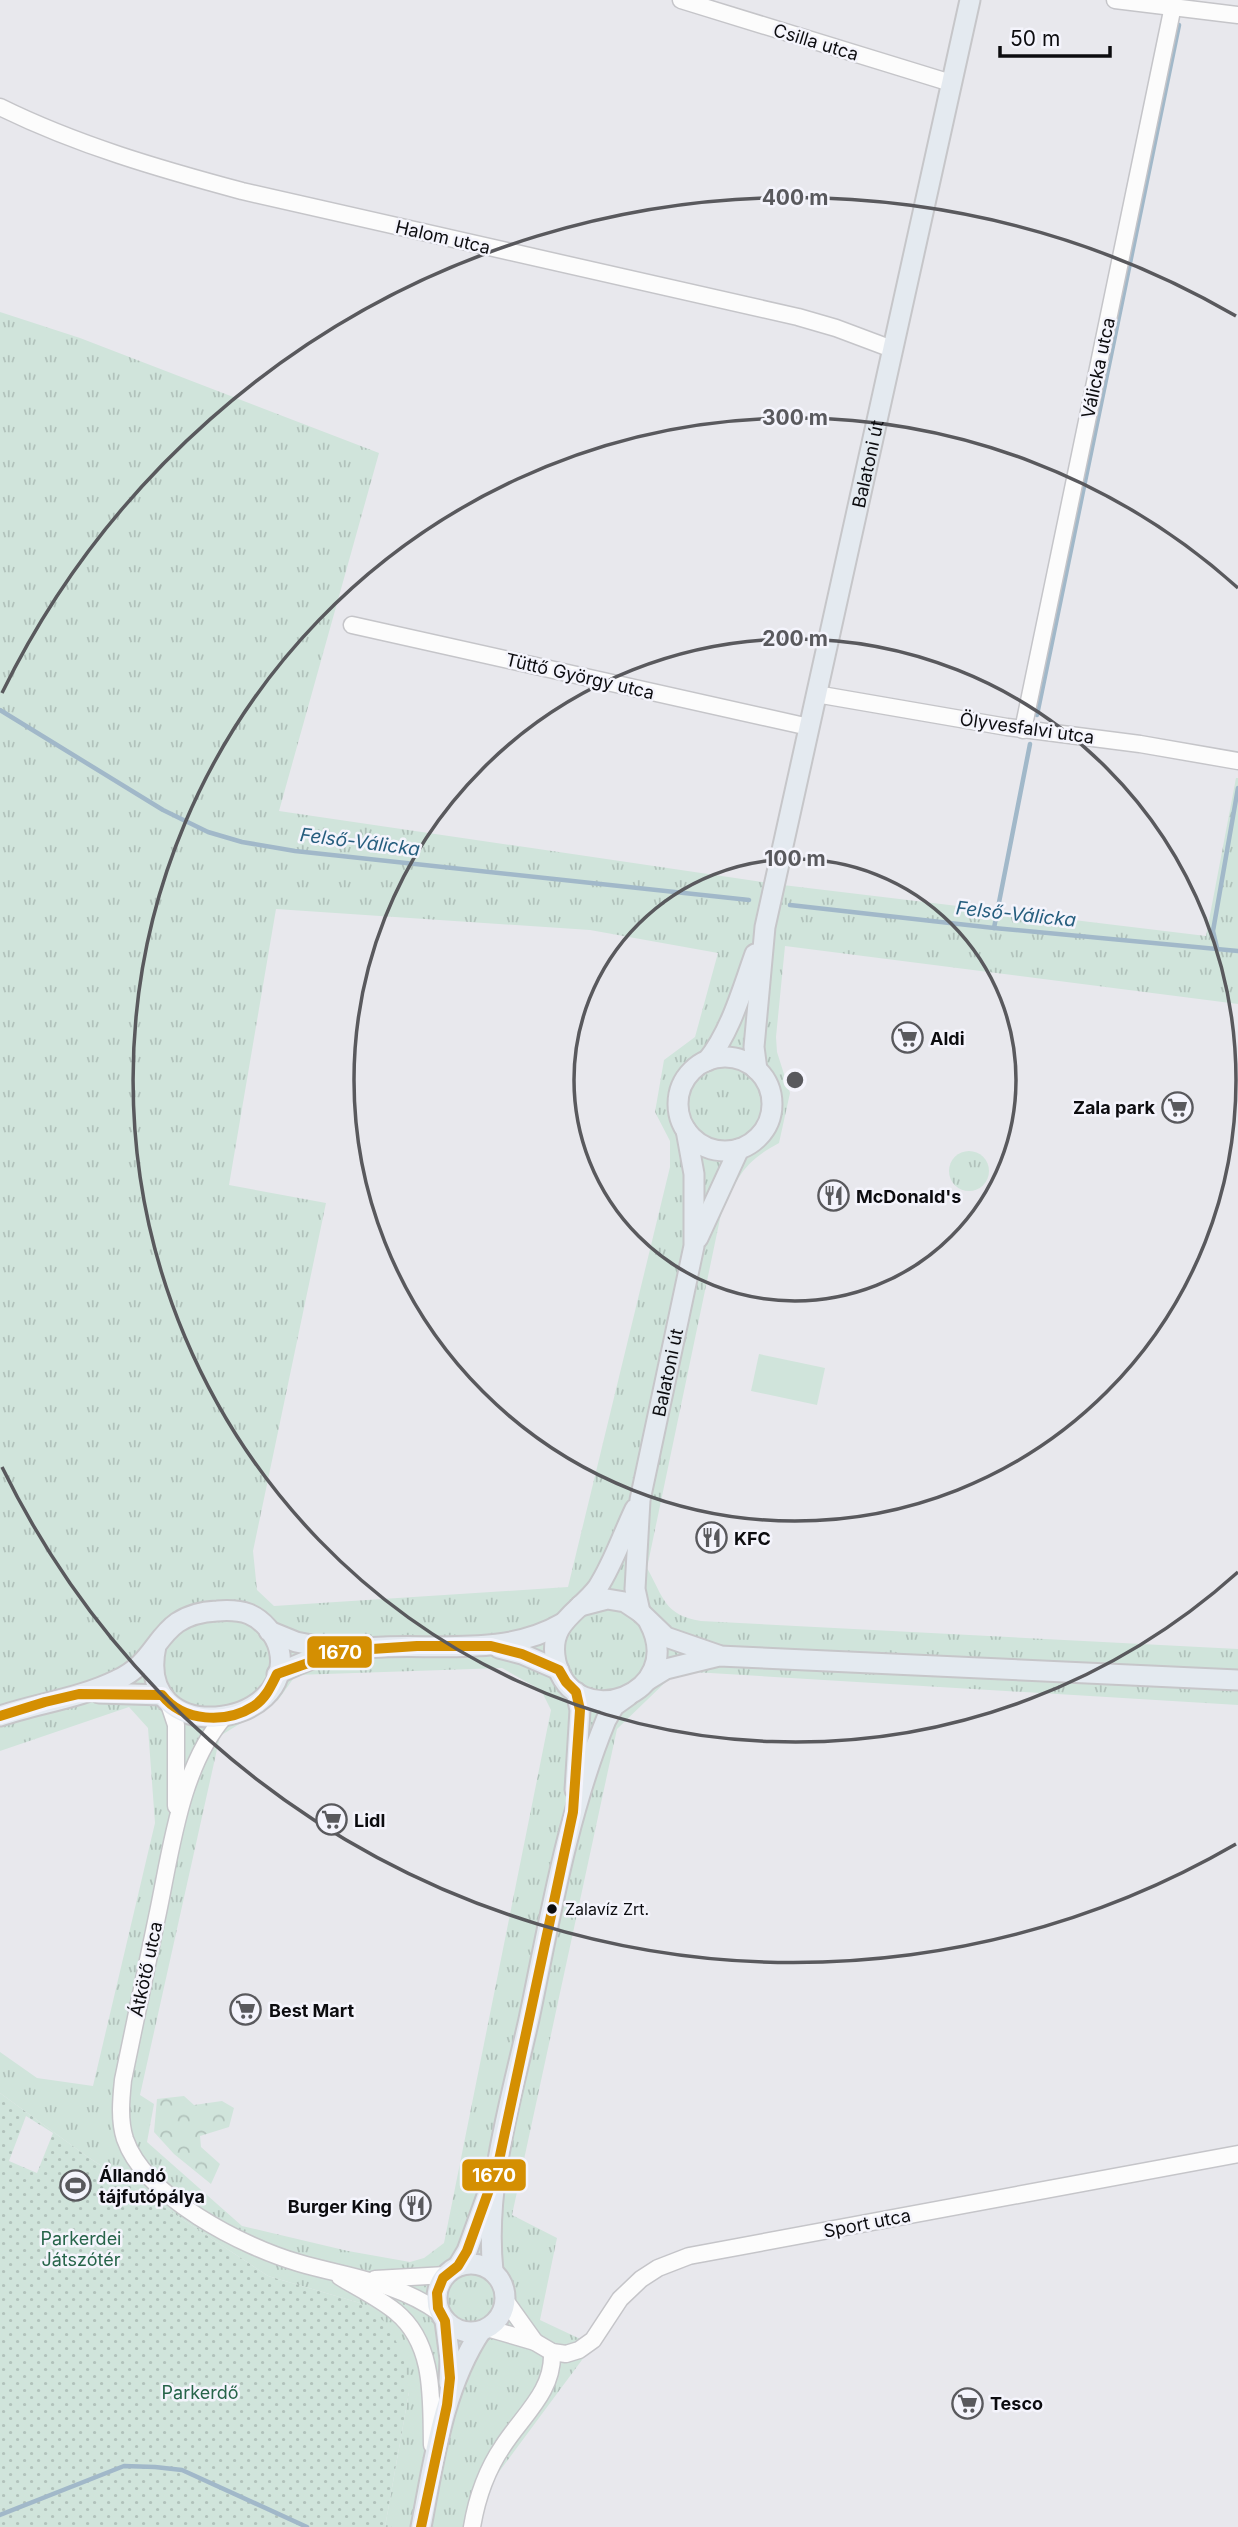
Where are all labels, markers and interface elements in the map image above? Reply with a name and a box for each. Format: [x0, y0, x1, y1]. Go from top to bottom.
scale bar [1000, 14, 1110, 58]
street label: Csilla utca [771, 19, 861, 65]
text: 50 m [1010, 26, 1060, 51]
text: 400 m [762, 185, 828, 210]
street label: Halom utca [394, 216, 492, 258]
street label: Válicka utca [1077, 316, 1119, 420]
text: 300 m [762, 405, 828, 430]
street label: Balatoni út [848, 418, 887, 510]
text: 200 m [762, 626, 828, 651]
street label: Tüttő György utca [504, 649, 656, 703]
street label: Ölyvesfalvi utca [958, 707, 1096, 748]
water label: Felső-Válicka [299, 823, 422, 861]
text: 100 m [764, 846, 826, 871]
water label: Felső-Válicka [955, 896, 1078, 932]
supermarket icon: Aldi [890, 1021, 924, 1055]
place label: Aldi [930, 1028, 965, 1049]
centre of rings [783, 1068, 807, 1092]
supermarket icon: Zala park [1161, 1090, 1195, 1124]
place label: Zala park [1073, 1097, 1156, 1118]
restaurant icon: McDonald's [816, 1179, 850, 1213]
place label: McDonald's [856, 1186, 961, 1207]
street label: Balatoni út [648, 1326, 687, 1418]
restaurant icon: KFC [694, 1521, 728, 1555]
place label: KFC [734, 1528, 771, 1549]
line badge: 1670 [306, 1635, 373, 1669]
text: 1670 [318, 1641, 362, 1664]
supermarket icon: Lidl [314, 1803, 348, 1837]
place label: Lidl [354, 1810, 385, 1831]
place label: Zalavíz Zrt. [565, 1899, 649, 1919]
marker: Zalavíz Zrt. [545, 1902, 559, 1916]
street label: Átkötő utca [125, 1919, 166, 2018]
supermarket icon: Best Mart [229, 1993, 263, 2027]
place label: Best Mart [269, 2000, 354, 2021]
line badge: 1670 [461, 2158, 527, 2192]
text: 1670 [472, 2164, 516, 2187]
place label: Állandó tájfutópálya [99, 2165, 205, 2207]
sports icon: Állandó tájfutópálya [59, 2168, 93, 2202]
restaurant icon: Burger King [398, 2189, 432, 2223]
place label: Burger King [288, 2196, 392, 2217]
street label: Sport utca [822, 2204, 912, 2242]
park label: Parkerdei Játszótér [41, 2228, 121, 2270]
park label: Parkerdő [162, 2382, 238, 2403]
supermarket icon: Tesco [950, 2386, 984, 2420]
place label: Tesco [990, 2393, 1043, 2414]

